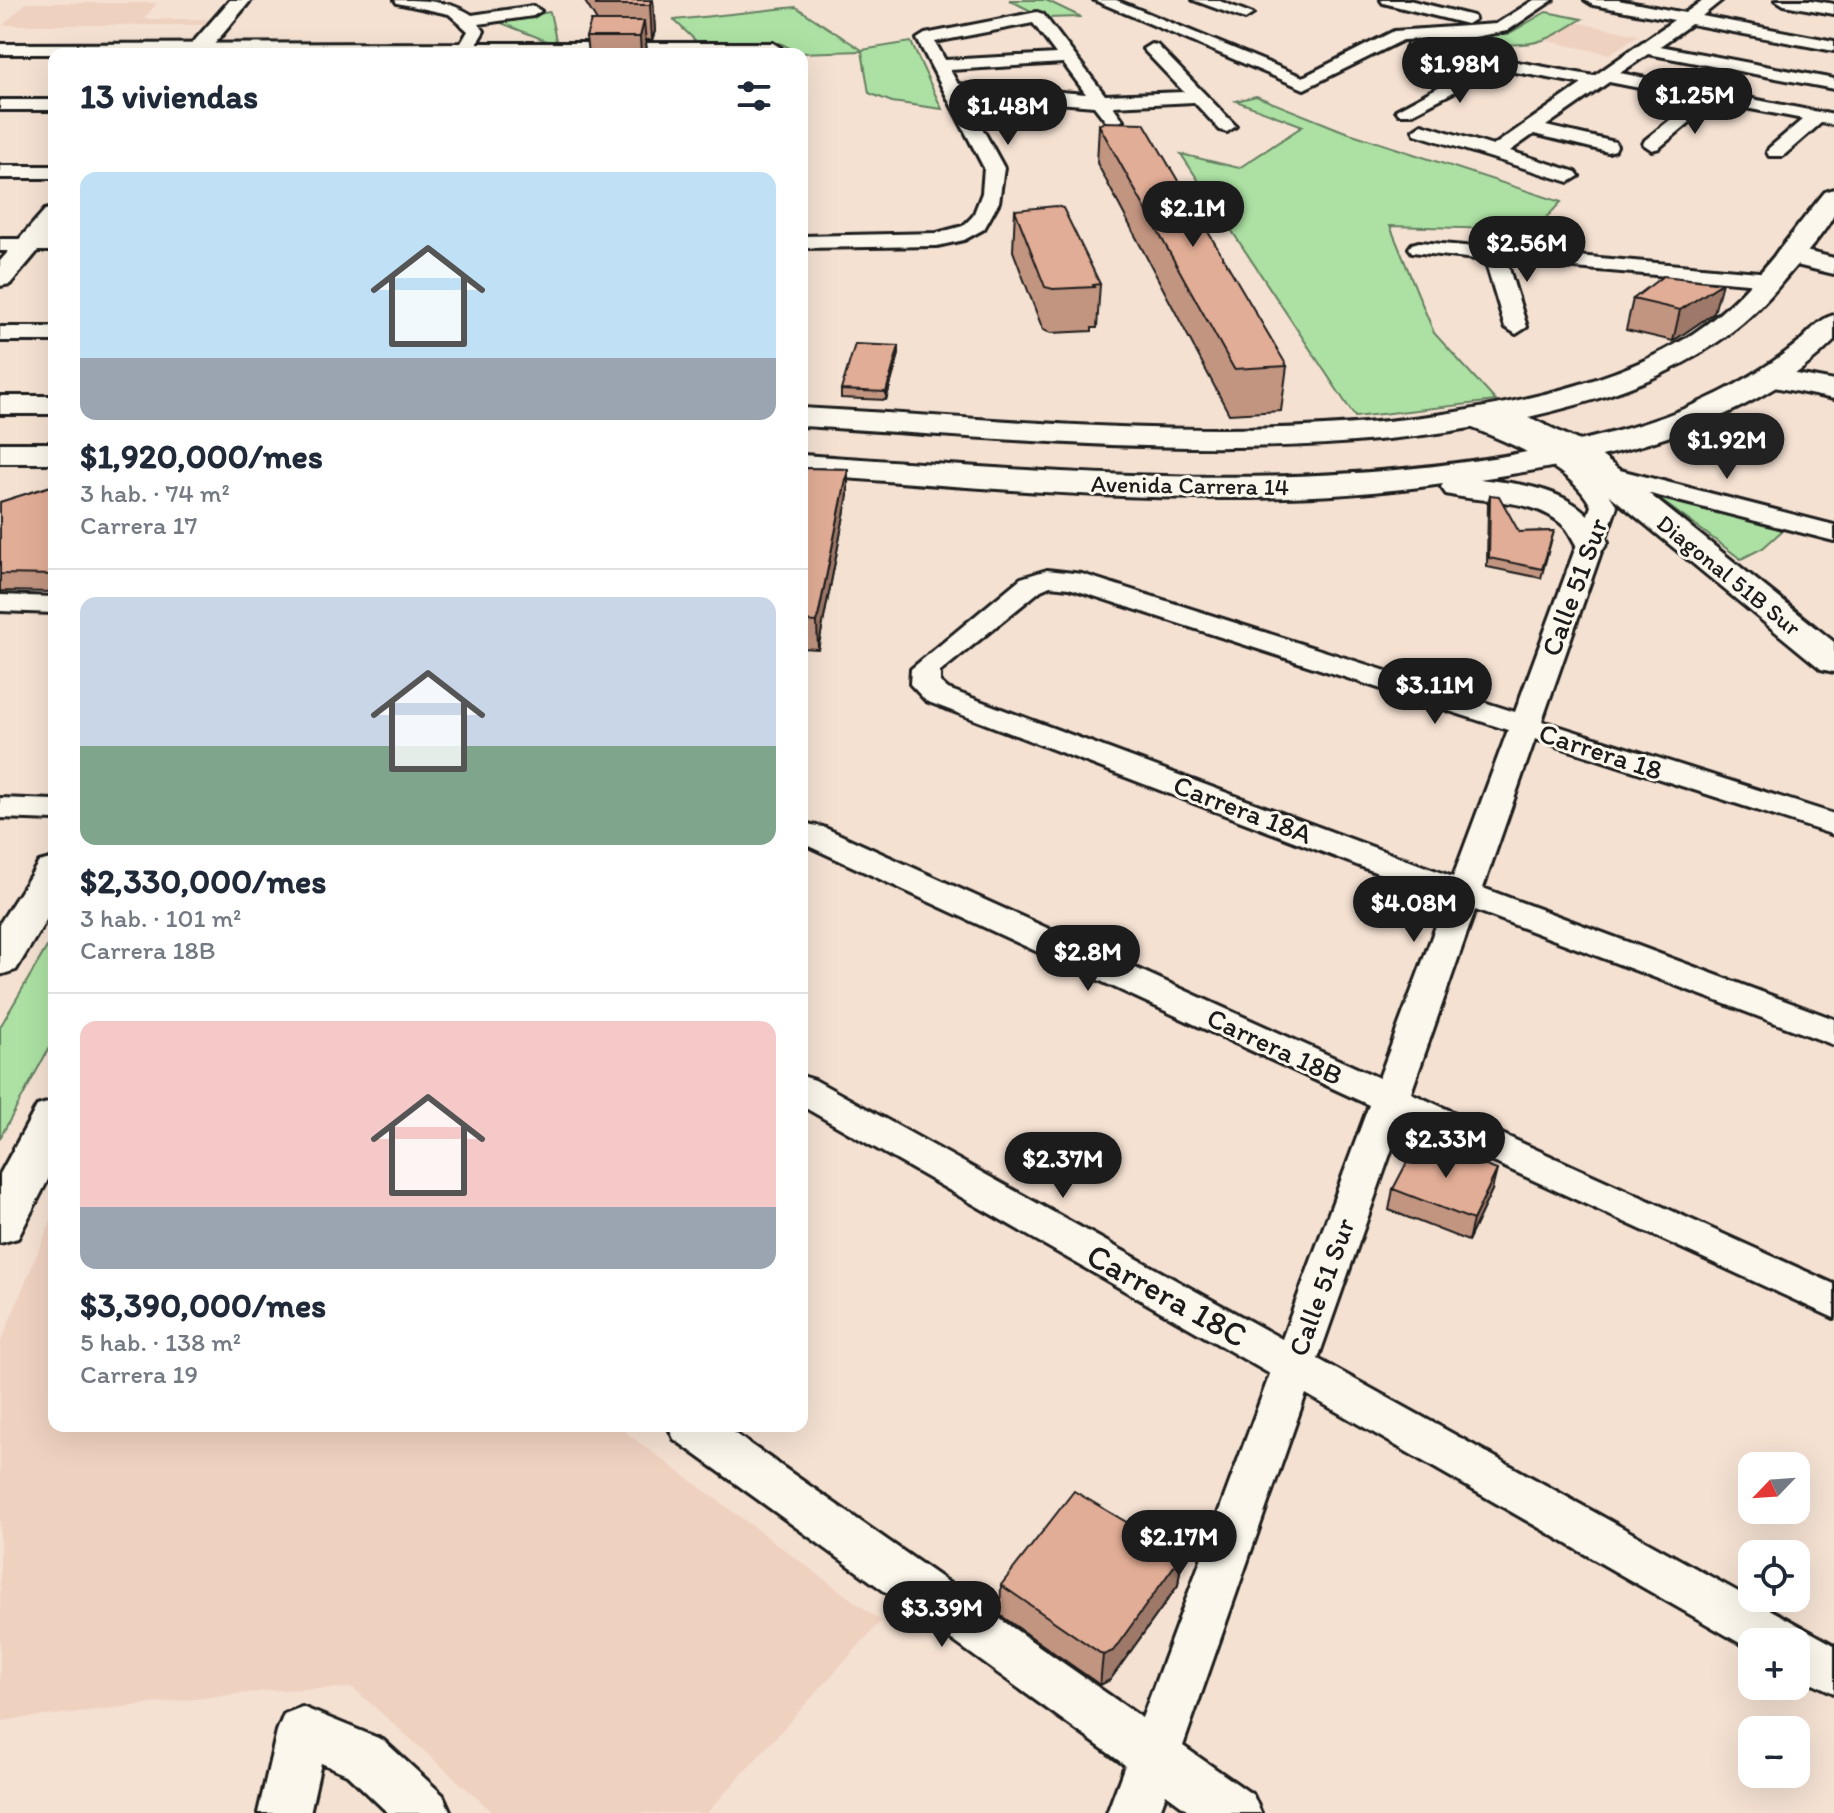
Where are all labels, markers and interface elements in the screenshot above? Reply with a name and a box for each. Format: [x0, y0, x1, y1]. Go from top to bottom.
pin: $1.98M [1395, 37, 1525, 105]
text: $1.98M [1420, 47, 1500, 79]
pin: $1.25M [1630, 68, 1760, 136]
icon: filters [732, 74, 776, 118]
text: 13 viviendas [80, 76, 258, 117]
text: $1.25M [1655, 78, 1735, 110]
pin: $1.48M [943, 79, 1073, 147]
text: $1.48M [967, 89, 1049, 121]
pin: $2.1M [1137, 181, 1249, 249]
text: $2.1M [1160, 191, 1226, 223]
pin: $2.56M [1462, 216, 1592, 284]
icon: home [356, 224, 500, 368]
text: $2.56M [1486, 226, 1568, 258]
pin: $1.92M [1662, 413, 1792, 481]
text: $1.92M [1687, 423, 1767, 455]
text: $1,920,000/mes [80, 436, 323, 477]
street label: Avenida Carrera 14 [1091, 469, 1289, 501]
text: 3 hab. · 74 m² [80, 477, 230, 509]
street label: Diagonal 51B Sur [1651, 508, 1807, 642]
text: Carrera 17 [80, 509, 197, 541]
street label: Calle 51 Sur [1533, 513, 1615, 661]
icon: home [356, 649, 500, 793]
pin: $3.11M [1370, 658, 1500, 726]
text: $3.11M [1396, 668, 1474, 700]
street label: Carrera 18 [1535, 715, 1667, 787]
street label: Carrera 18A [1169, 767, 1317, 851]
text: $2,330,000/mes [80, 861, 326, 902]
pin: $4.08M [1349, 876, 1479, 944]
text: $4.08M [1371, 886, 1457, 918]
text: 3 hab. · 101 m² [80, 902, 241, 934]
pin: $2.8M [1032, 925, 1144, 993]
text: Carrera 18B [80, 934, 216, 966]
text: $2.8M [1054, 935, 1122, 967]
street label: Carrera 18B [1202, 1000, 1348, 1092]
icon: home [356, 1073, 500, 1217]
pin: $2.33M [1381, 1112, 1511, 1180]
text: $2.33M [1405, 1122, 1487, 1154]
pin: $2.37M [998, 1132, 1128, 1200]
text: $2.37M [1023, 1142, 1103, 1174]
street label: Calle 51 Sur [1280, 1213, 1362, 1361]
street label: Carrera 18C [1080, 1234, 1254, 1356]
text: $3,390,000/mes [80, 1285, 326, 1326]
text: 5 hab. · 138 m² [80, 1326, 241, 1358]
text: Carrera 19 [80, 1358, 198, 1390]
north arrow [1738, 1452, 1810, 1524]
map controls [1738, 1452, 1810, 1788]
pin: $2.17M [1114, 1510, 1244, 1578]
text: $2.17M [1140, 1520, 1218, 1552]
button: locate [1738, 1540, 1810, 1612]
pin: $3.39M [877, 1581, 1007, 1649]
text: $3.39M [901, 1591, 983, 1623]
button: + [1738, 1628, 1810, 1700]
button: − [1738, 1716, 1810, 1788]

